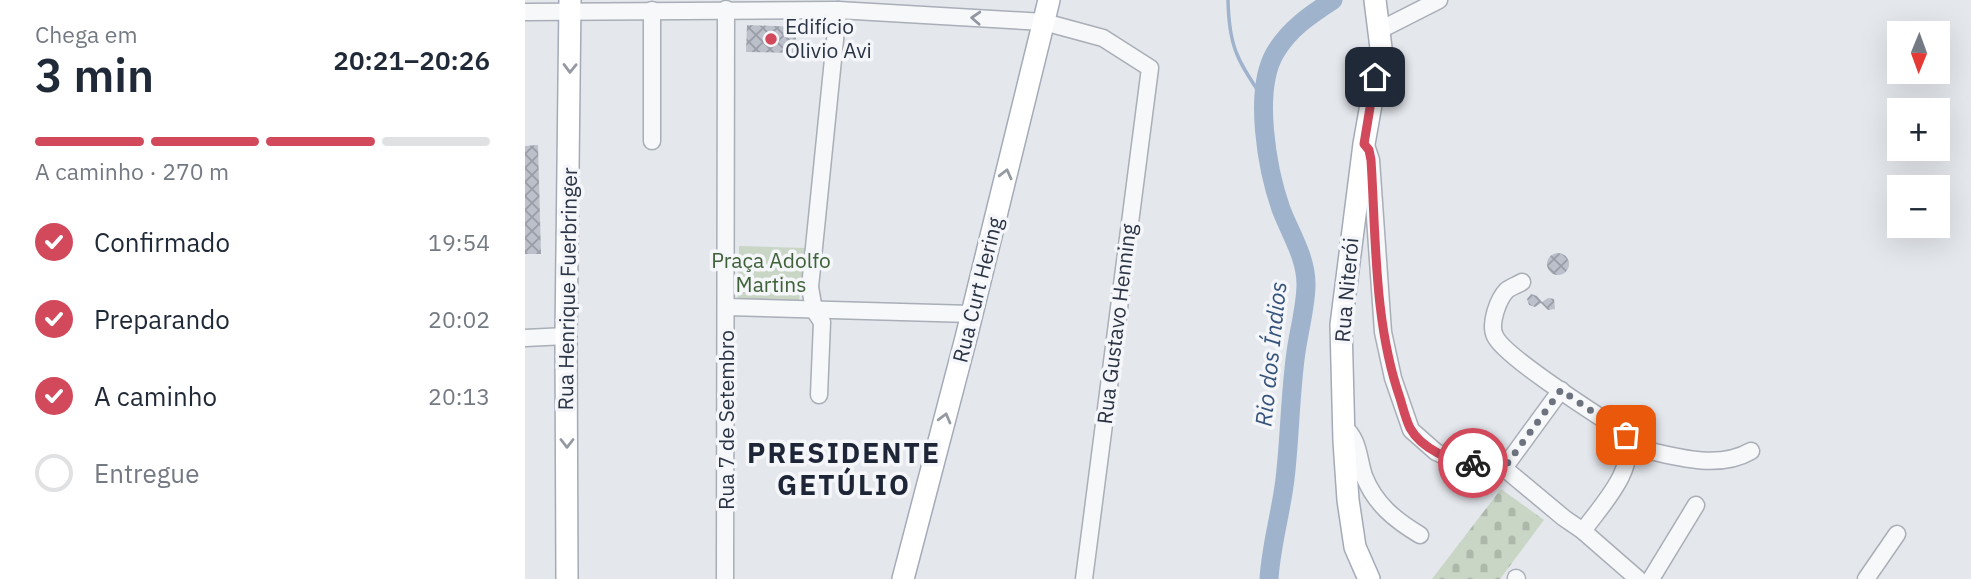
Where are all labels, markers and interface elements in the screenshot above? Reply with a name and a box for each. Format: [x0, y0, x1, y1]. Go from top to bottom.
one-way arrow [970, 11, 981, 26]
place label: Edifício Olivio Avi [785, 12, 872, 64]
text: Chega em [35, 19, 137, 49]
north arrow [1887, 21, 1949, 84]
map controls [1887, 21, 1950, 238]
marker: Edifício Olivio Avi [763, 31, 779, 47]
text: 20:21–20:26 [333, 43, 490, 77]
text: 3 min [35, 45, 154, 105]
pin [1345, 47, 1405, 107]
icon: home [1356, 58, 1394, 96]
one-way arrow [562, 63, 578, 74]
button: + [1887, 98, 1950, 161]
text: A caminho · 270 m [35, 156, 229, 186]
street label: Rua Henrique Fuerbringer [551, 167, 583, 411]
one-way arrow [998, 168, 1013, 180]
button: − [1887, 175, 1950, 238]
street label: Rua Curt Hering [945, 214, 1009, 365]
street label: Rua Gustavo Henning [1090, 222, 1142, 426]
icon: check [35, 223, 73, 261]
text: Confirmado [94, 225, 230, 259]
text: 19:54 [428, 227, 490, 257]
street label: Rua Niterói [1327, 236, 1365, 343]
park label: Praça Adolfo Martins [711, 246, 831, 298]
water label: Rio dos Índios [1247, 280, 1293, 428]
icon: check [35, 300, 73, 338]
text: Preparando [94, 302, 230, 336]
text: 20:02 [428, 304, 490, 334]
street label: Rua 7 de Setembro [712, 330, 740, 510]
icon: check [35, 377, 73, 415]
text: A caminho [94, 379, 217, 413]
text: 20:13 [428, 381, 490, 411]
pin [1596, 405, 1656, 465]
one-way arrow [937, 412, 951, 424]
icon: bag [1607, 416, 1645, 454]
courier [1438, 428, 1508, 498]
district label: PRESIDENTE GETÚLIO [747, 434, 941, 503]
one-way arrow [559, 438, 575, 448]
icon: bike [1454, 444, 1492, 482]
text: Entregue [94, 456, 199, 490]

